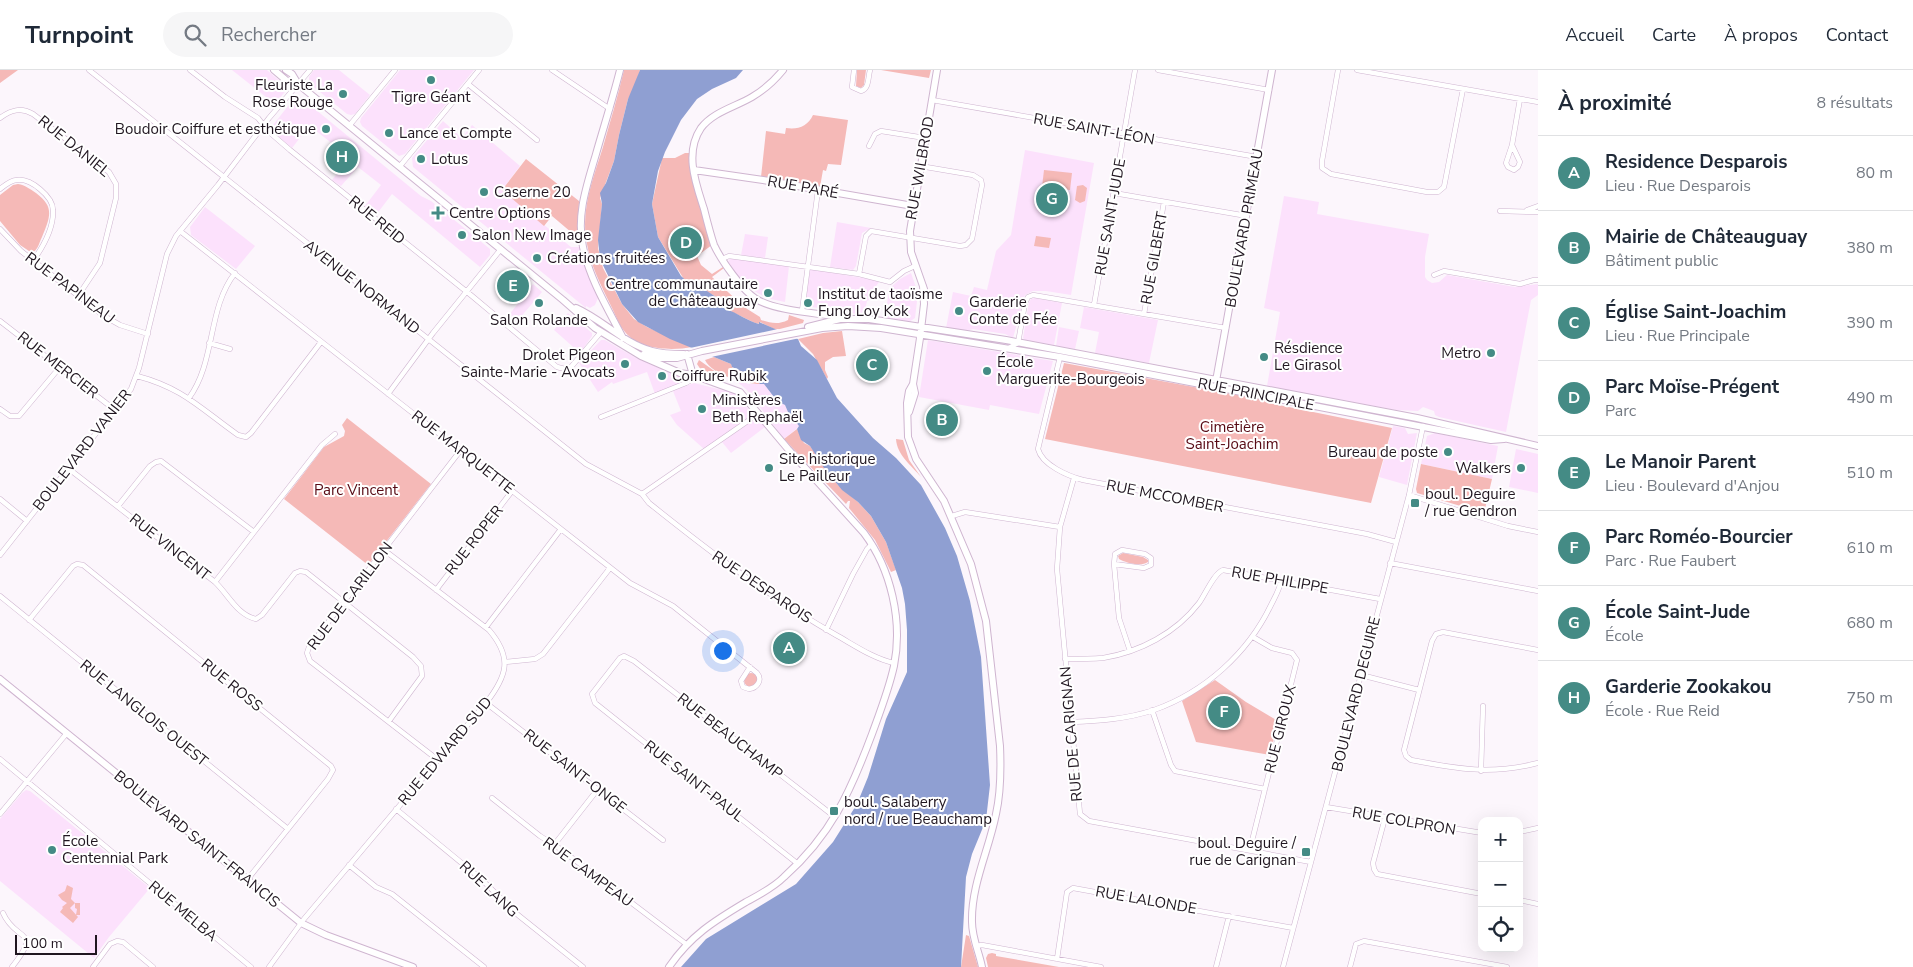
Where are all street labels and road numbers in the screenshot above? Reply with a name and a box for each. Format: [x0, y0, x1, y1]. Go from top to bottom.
street label: RUE SAINT-LÉON [1032, 108, 1156, 150]
street label: RUE DANIEL [34, 111, 114, 181]
street label: RUE WILBROD [901, 115, 939, 221]
street label: BOULEVARD PRIMEAU [1220, 147, 1268, 309]
street label: RUE SAINT-JUDE [1090, 157, 1130, 277]
street label: RUE PARÉ [766, 171, 840, 203]
street label: RUE REID [345, 191, 409, 249]
street label: RUE GILBERT [1136, 210, 1172, 306]
street label: AVENUE NORMAND [300, 235, 424, 339]
street label: RUE PAPINEAU [21, 248, 119, 328]
street label: RUE MERCIER [13, 327, 103, 403]
street label: RUE PRINCIPALE [1196, 373, 1316, 415]
street label: BOULEVARD VANIER [28, 385, 136, 515]
street label: RUE MARQUETTE [408, 406, 518, 498]
street label: RUE MCCOMBER [1105, 475, 1225, 517]
street label: RUE ROPER [440, 501, 508, 579]
street label: RUE VINCENT [125, 509, 215, 585]
street label: RUE DE CARILLON [303, 538, 397, 654]
street label: RUE DESPAROIS [708, 546, 816, 628]
street label: RUE PHILIPPE [1230, 562, 1330, 598]
street label: BOULEVARD DEGUIRE [1327, 614, 1385, 774]
street label: RUE ROSS [197, 654, 267, 716]
street label: RUE LANGLOIS OUEST [76, 655, 212, 771]
street label: RUE DE CARIGNAN [1055, 665, 1087, 803]
street label: RUE GIROUX [1259, 683, 1301, 775]
street label: RUE BEAUCHAMP [673, 688, 787, 784]
street label: RUE EDWARD SUD [394, 692, 496, 810]
street label: RUE SAINT-ONGE [519, 724, 631, 818]
street label: RUE SAINT-PAUL [640, 736, 748, 826]
street label: BOULEVARD SAINT-FRANCIS [110, 766, 284, 912]
street label: RUE COLPRON [1351, 802, 1457, 840]
street label: RUE CAMPEAU [539, 832, 637, 912]
street label: RUE LANG [455, 856, 523, 922]
street label: RUE MELBA [144, 876, 222, 946]
street label: RUE LALONDE [1094, 881, 1198, 919]

